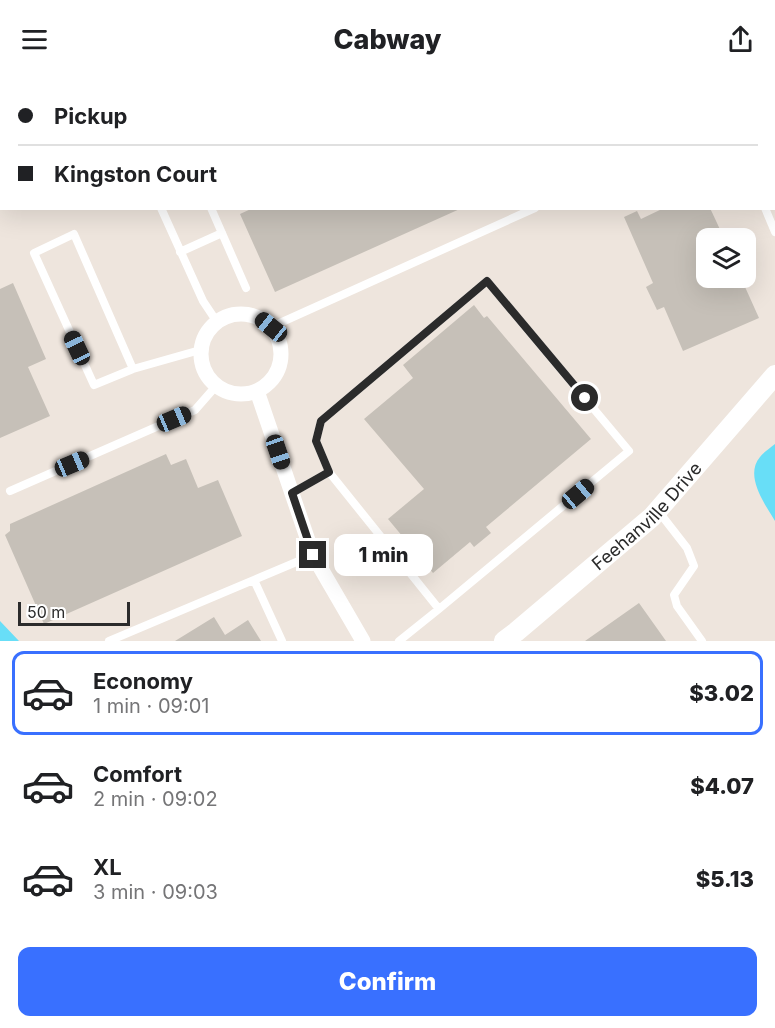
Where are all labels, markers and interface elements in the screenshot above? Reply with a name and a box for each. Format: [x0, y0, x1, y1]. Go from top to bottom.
icon: menu [18, 23, 51, 56]
text: Cabway [333, 23, 442, 56]
icon: share [724, 23, 757, 56]
text: Pickup [54, 103, 128, 129]
text: Kingston Court [54, 161, 217, 187]
map controls [696, 228, 756, 288]
button: layers [696, 228, 756, 288]
car [251, 309, 291, 345]
car [61, 328, 93, 368]
route start [571, 384, 598, 411]
car [154, 404, 194, 434]
car [264, 432, 292, 472]
car [52, 449, 92, 479]
street label: Feehanville Drive [587, 457, 706, 574]
car [558, 476, 598, 512]
callout: 1 min [334, 534, 433, 576]
route end [299, 541, 326, 568]
text: 1 min [358, 543, 409, 567]
scale bar [18, 599, 130, 626]
text: 50 m [27, 602, 65, 622]
icon: car [21, 666, 75, 720]
text: Economy [93, 668, 193, 694]
text: $3.02 [689, 680, 754, 706]
text: 1 min · 09:01 [93, 694, 209, 718]
icon: car [21, 759, 75, 813]
text: Comfort [93, 761, 182, 787]
text: $4.07 [690, 773, 754, 799]
text: 2 min · 09:02 [93, 787, 218, 811]
icon: car [21, 852, 75, 906]
text: XL [93, 854, 122, 880]
text: $5.13 [696, 866, 754, 892]
text: 3 min · 09:03 [93, 880, 218, 904]
button: Confirm [18, 947, 757, 1016]

